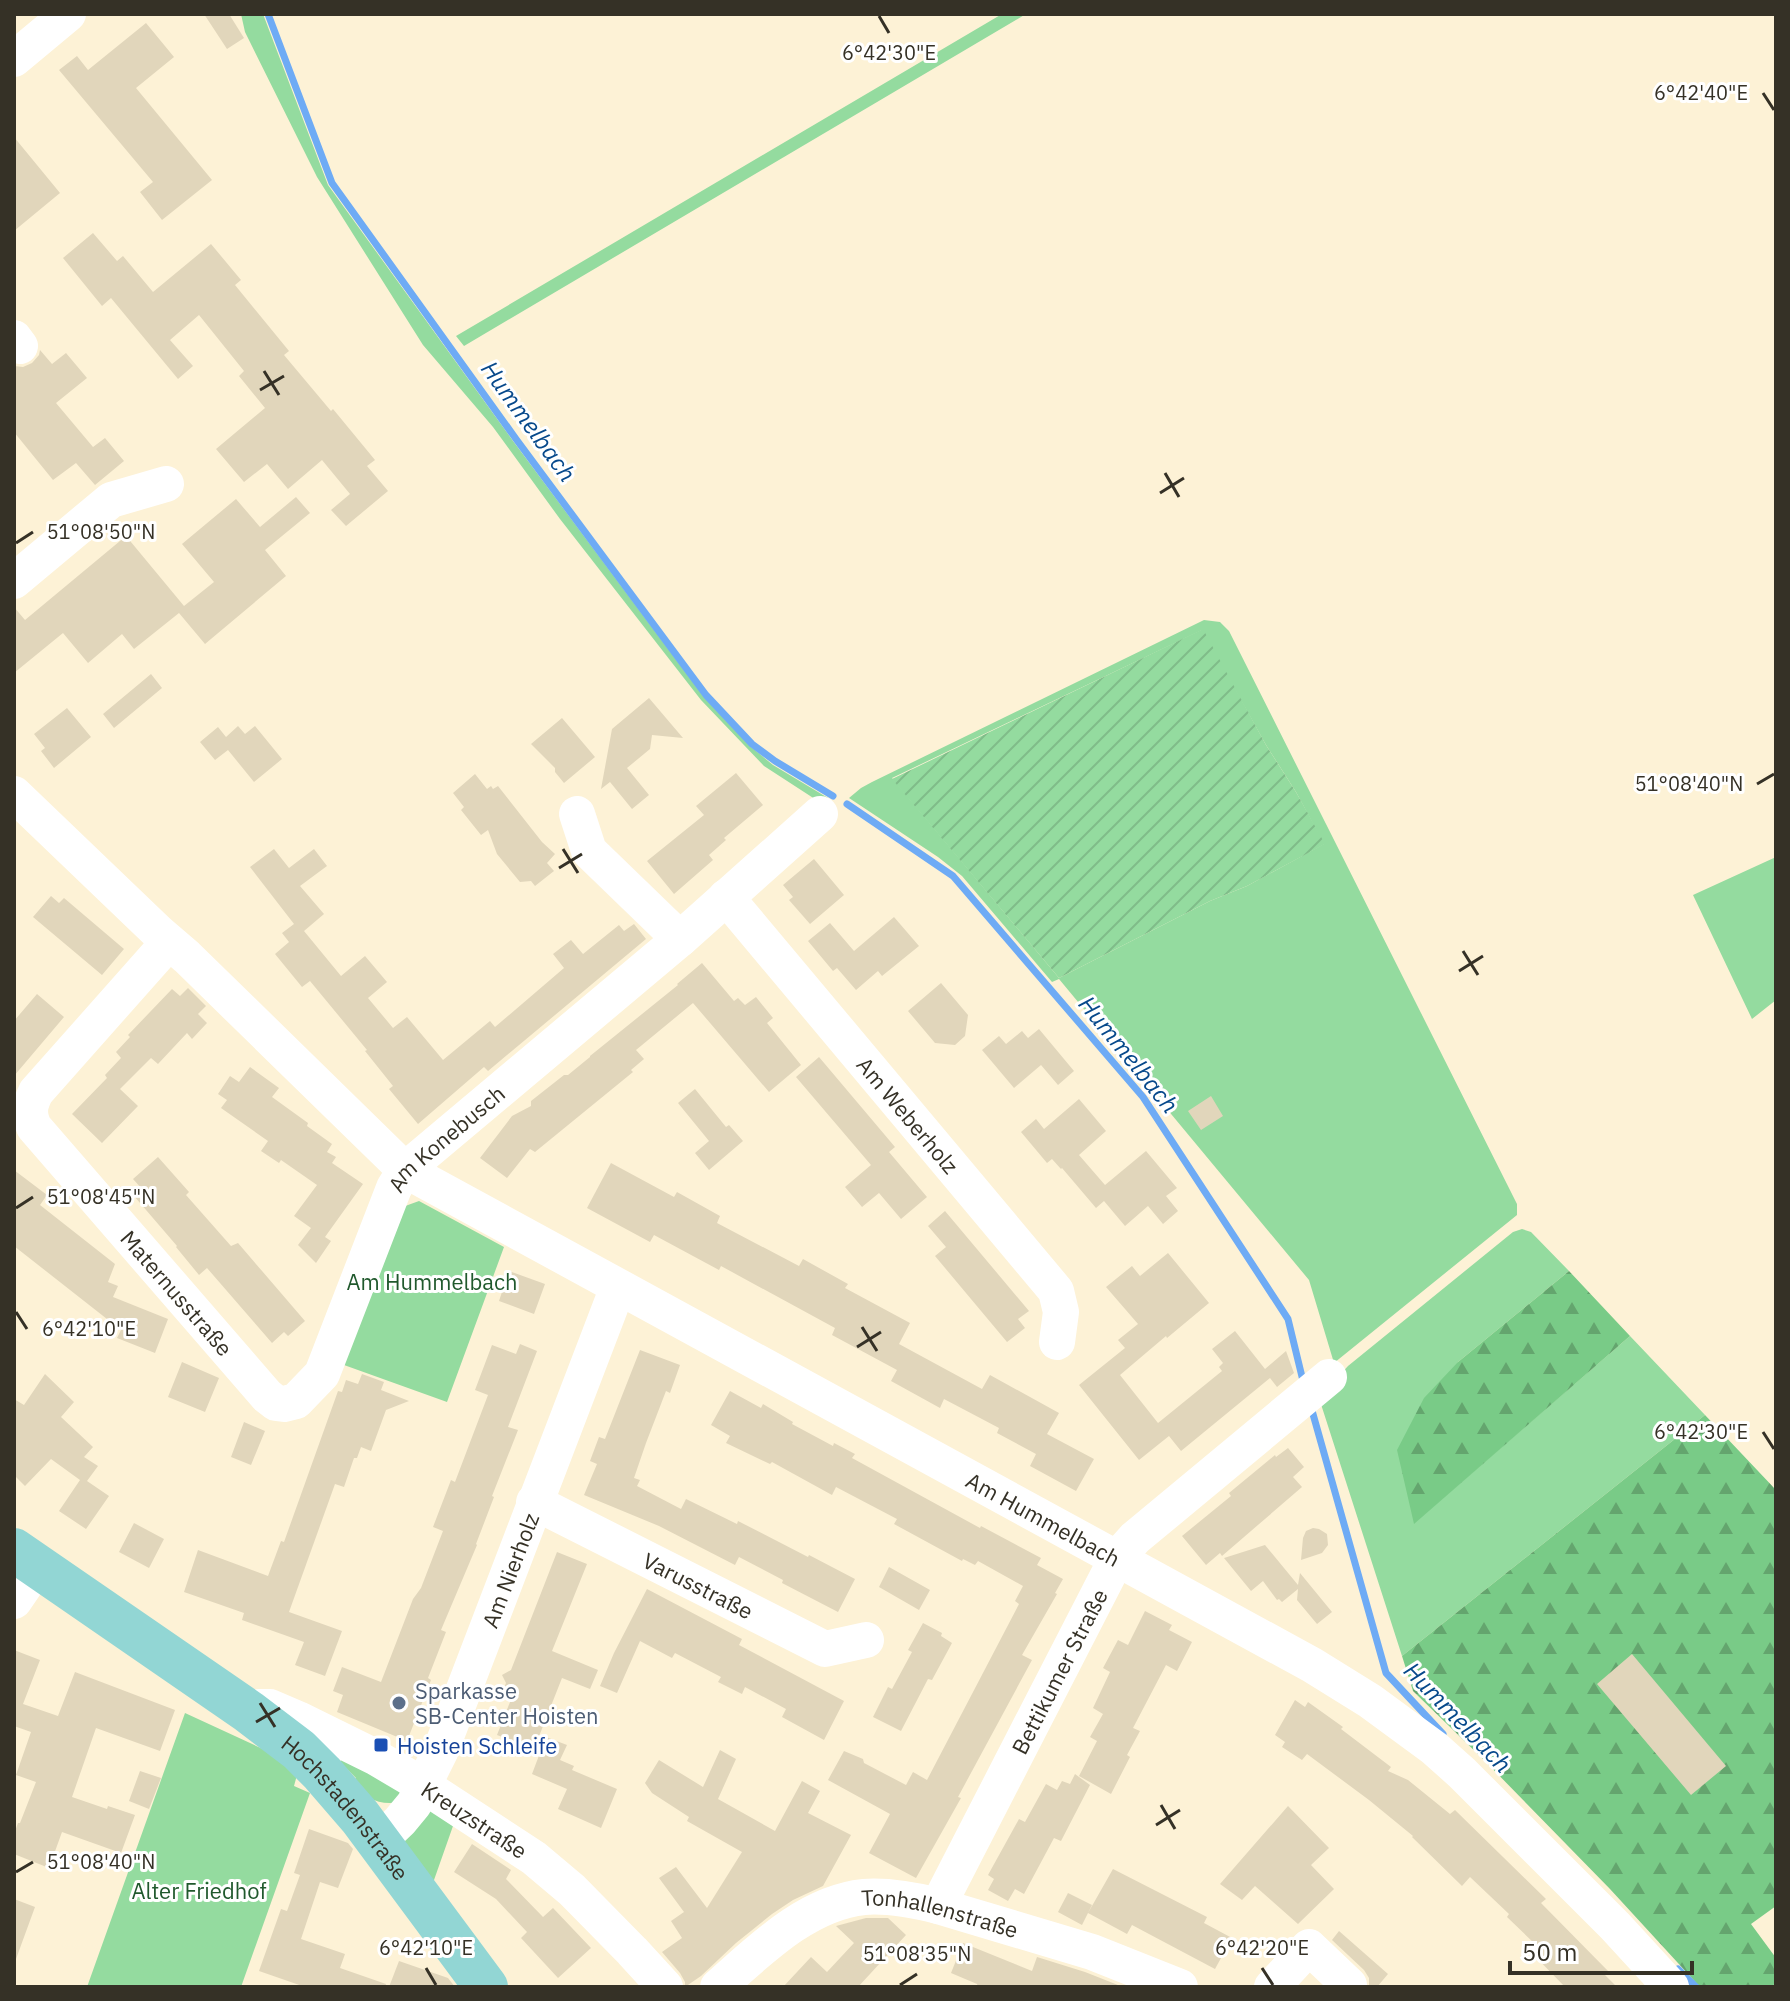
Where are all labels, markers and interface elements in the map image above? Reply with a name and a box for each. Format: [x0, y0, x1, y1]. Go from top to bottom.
text: 6°42'30"E [842, 39, 936, 66]
text: 6°42'40"E [1654, 79, 1748, 106]
water label: Hummelbach [474, 354, 584, 488]
text: 51°08'50"N [47, 518, 155, 545]
text: 51°08'40"N [1635, 770, 1743, 797]
water label: Hummelbach [1072, 989, 1186, 1119]
street label: Am Weberholz [851, 1050, 966, 1179]
street label: Am Konebusch [381, 1078, 510, 1197]
text: 51°08'45"N [47, 1183, 155, 1210]
street label: Maternusstraße [115, 1224, 240, 1361]
park label: Am Hummelbach [346, 1267, 518, 1296]
text: 6°42'10"E [42, 1315, 136, 1342]
text: 6°42'30"E [1654, 1418, 1748, 1445]
street label: Am Hummelbach [961, 1465, 1126, 1572]
street label: Am Nierholz [475, 1508, 545, 1632]
street label: Varusstraße [638, 1545, 758, 1625]
street label: Bettikumer Straße [1004, 1584, 1113, 1759]
water label: Hummelbach [1397, 1655, 1519, 1779]
place label: Sparkasse SB-Center Hoisten [415, 1676, 599, 1730]
marker: Sparkasse SB-Center Hoisten [390, 1694, 408, 1712]
street label: Hochstadenstraße [276, 1728, 416, 1886]
place label: Hoisten Schleife [397, 1731, 557, 1760]
marker: Hoisten Schleife [372, 1736, 390, 1754]
street label: Kreuzstraße [416, 1774, 533, 1864]
text: 51°08'40"N [47, 1848, 155, 1875]
park label: Alter Friedhof [131, 1876, 267, 1905]
street label: Tonhallenstraße [860, 1882, 1022, 1944]
scale bar [1510, 1925, 1692, 1975]
text: 6°42'10"E [379, 1934, 473, 1961]
text: 6°42'20"E [1215, 1934, 1309, 1961]
text: 50 m [1522, 1936, 1577, 1968]
text: 51°08'35"N [863, 1940, 971, 1967]

